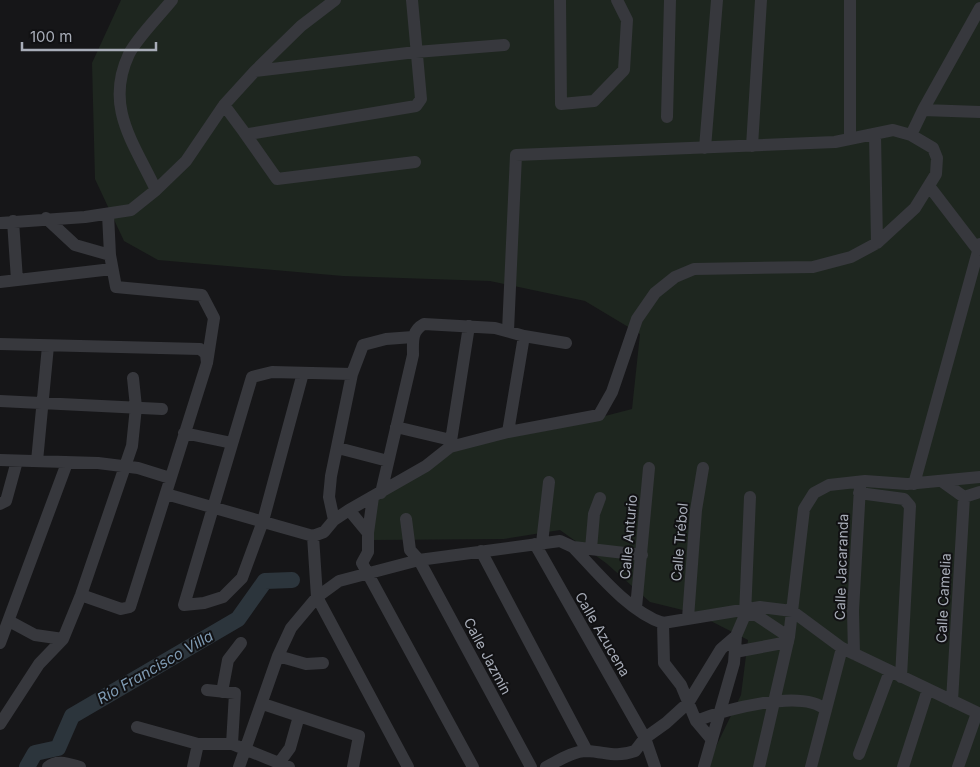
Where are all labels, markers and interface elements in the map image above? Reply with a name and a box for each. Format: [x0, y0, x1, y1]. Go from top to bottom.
scale bar [22, 20, 156, 52]
text: 100 m [30, 27, 72, 46]
street label: Calle Anturio [616, 494, 640, 580]
street label: Calle Trébol [667, 502, 691, 582]
street label: Calle Jacaranda [831, 513, 851, 621]
street label: Calle Camelia [932, 553, 954, 643]
street label: Calle Azucena [572, 589, 634, 679]
street label: Calle Jazmín [461, 615, 515, 697]
water label: Río Francisco Villa [94, 626, 216, 708]

